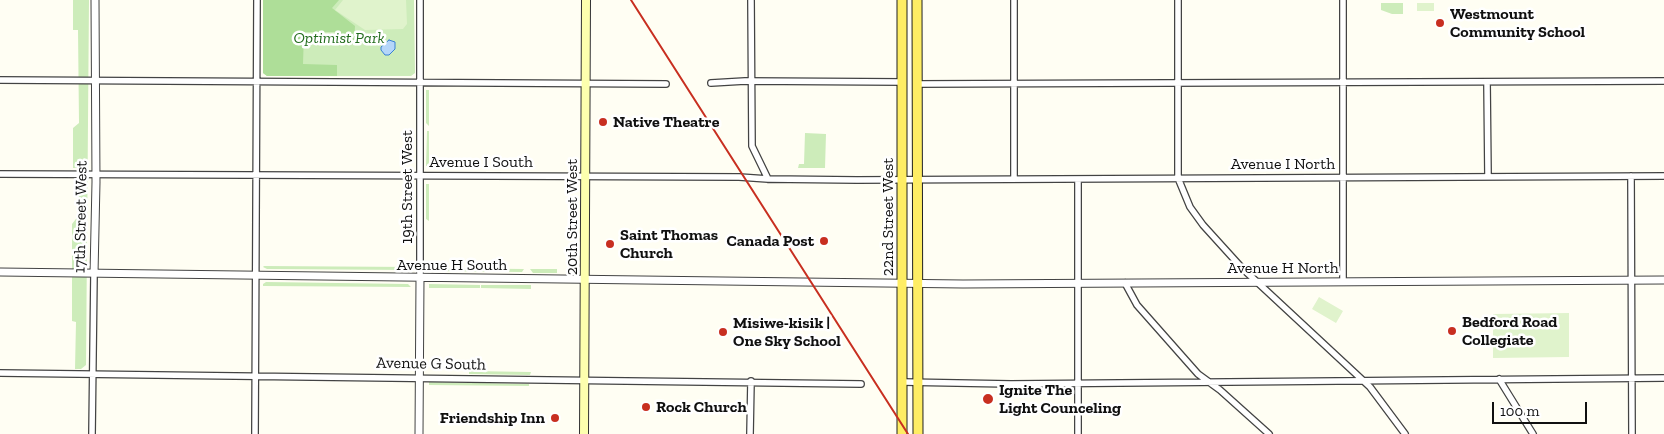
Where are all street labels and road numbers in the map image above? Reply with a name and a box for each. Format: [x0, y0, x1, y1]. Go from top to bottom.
street label: 19th Street West [397, 130, 417, 244]
street label: Avenue I South [429, 152, 533, 172]
street label: Avenue I North [1231, 154, 1335, 174]
street label: 22nd Street West [878, 158, 898, 276]
street label: 20th Street West [562, 159, 582, 275]
street label: 17th Street West [70, 161, 92, 273]
street label: Avenue H South [397, 255, 507, 275]
street label: Avenue H North [1227, 258, 1339, 278]
street label: Avenue G South [376, 353, 486, 375]

